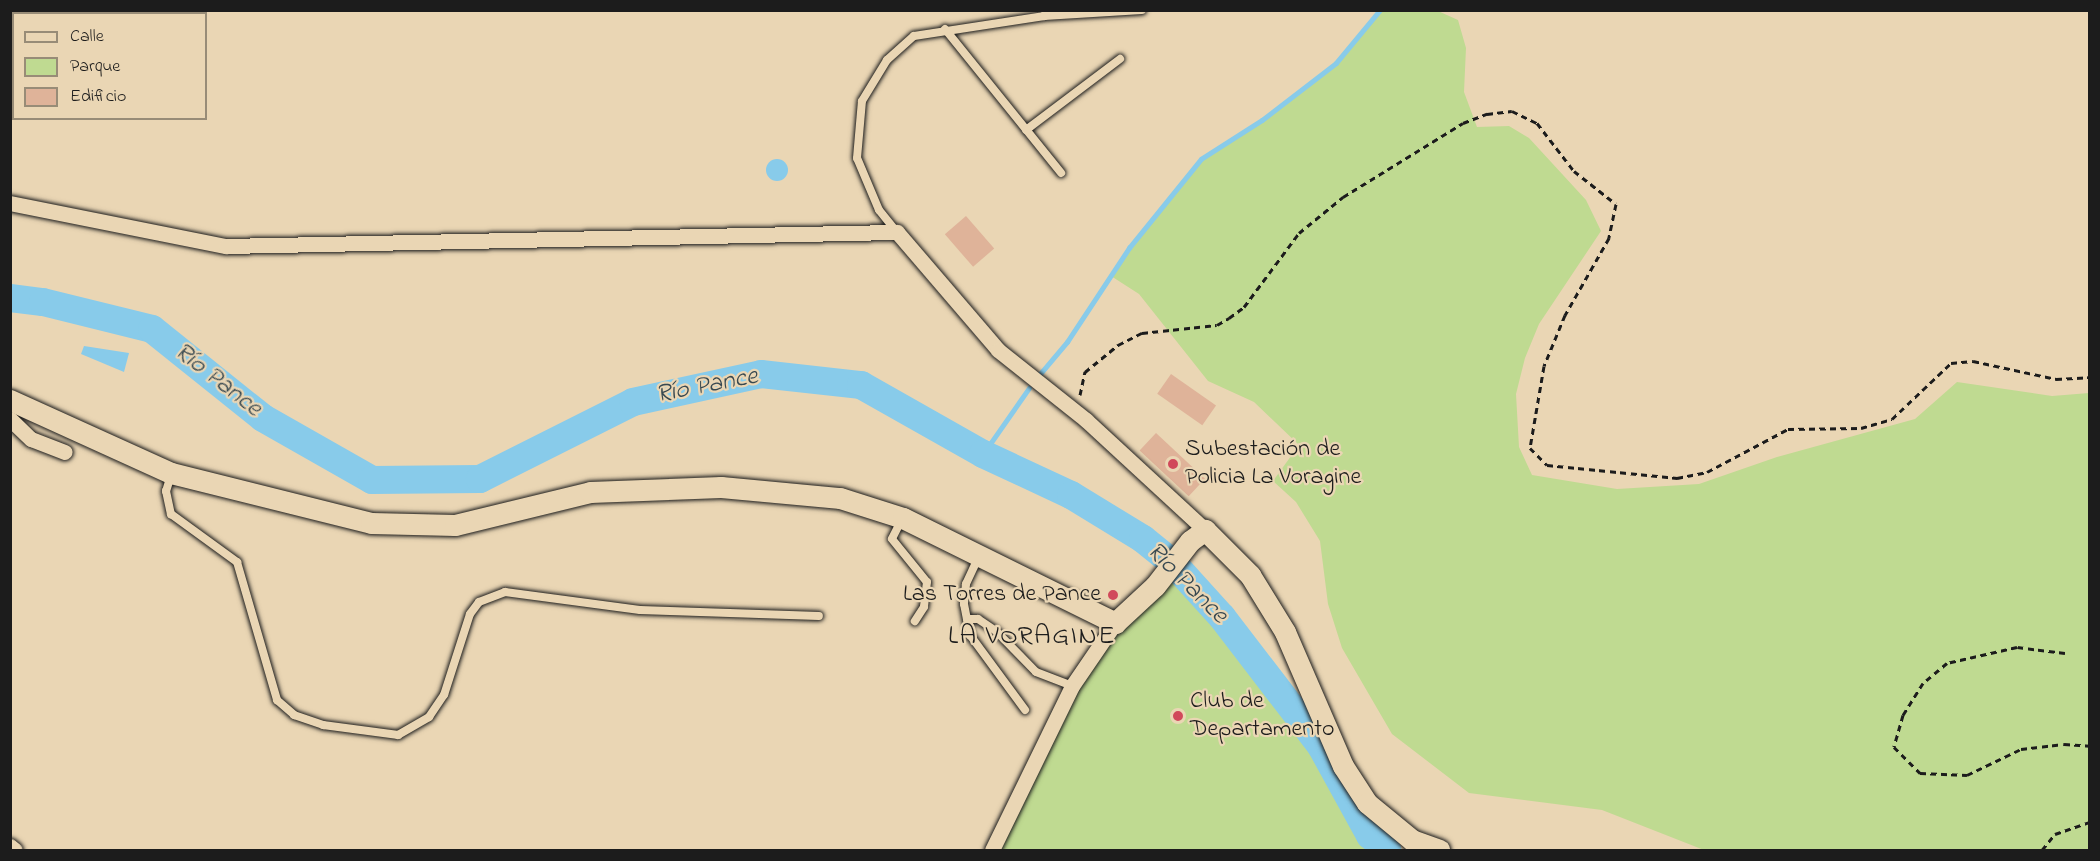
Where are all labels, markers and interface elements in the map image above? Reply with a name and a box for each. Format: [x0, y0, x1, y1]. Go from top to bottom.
legend [12, 12, 207, 120]
text: Calle [70, 24, 104, 50]
text: Parque [70, 54, 120, 80]
text: Edificio [70, 84, 126, 110]
water label: Río Pance [167, 337, 267, 425]
water label: Río Pance [654, 362, 760, 412]
place label: Subestación de Policia La Voragine [1185, 436, 1361, 492]
marker: Subestación de Policia La Voragine [1166, 457, 1180, 471]
water label: Río Pance [1139, 537, 1233, 631]
place label: Las Torres de Pance [903, 581, 1101, 609]
marker: Las Torres de Pance [1106, 588, 1120, 602]
district label: LA VORAGINE [948, 621, 1116, 653]
place label: Club de Departamento [1190, 688, 1335, 744]
marker: Club de Departamento [1171, 709, 1185, 723]

